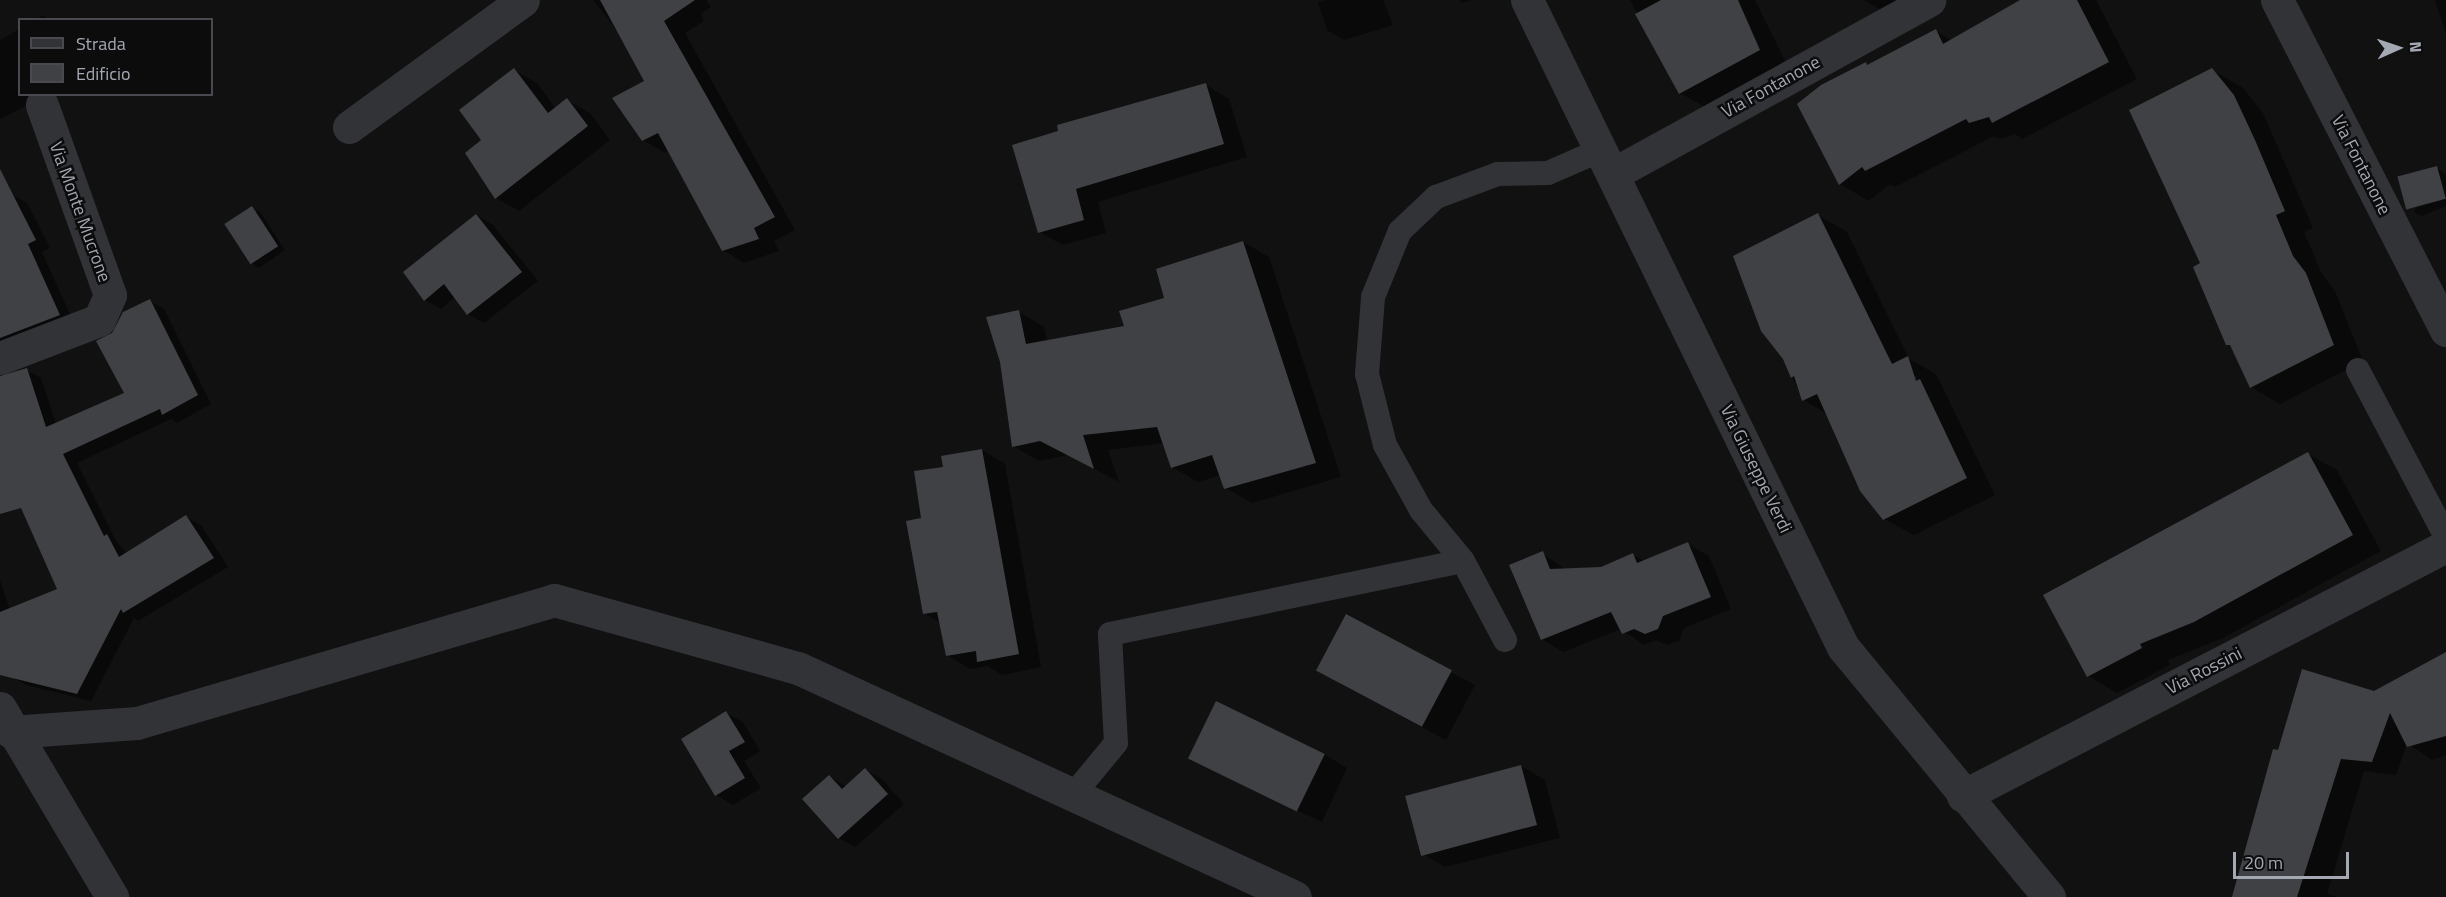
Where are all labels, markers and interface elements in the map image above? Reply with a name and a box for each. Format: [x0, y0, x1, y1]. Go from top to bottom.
legend [18, 18, 213, 96]
north arrow [2368, 18, 2428, 78]
text: Strada [76, 30, 126, 57]
text: N [2404, 41, 2428, 53]
street label: Via Fontanone [1718, 51, 1824, 123]
text: Edificio [76, 60, 130, 87]
street label: Via Fontanone [2327, 112, 2395, 218]
street label: Via Monte Mucrone [45, 139, 115, 285]
street label: Via Giuseppe Verdi [1716, 401, 1796, 537]
street label: Via Rossini [2163, 643, 2245, 699]
scale bar [2236, 840, 2352, 878]
text: 20 m [2244, 849, 2283, 876]

